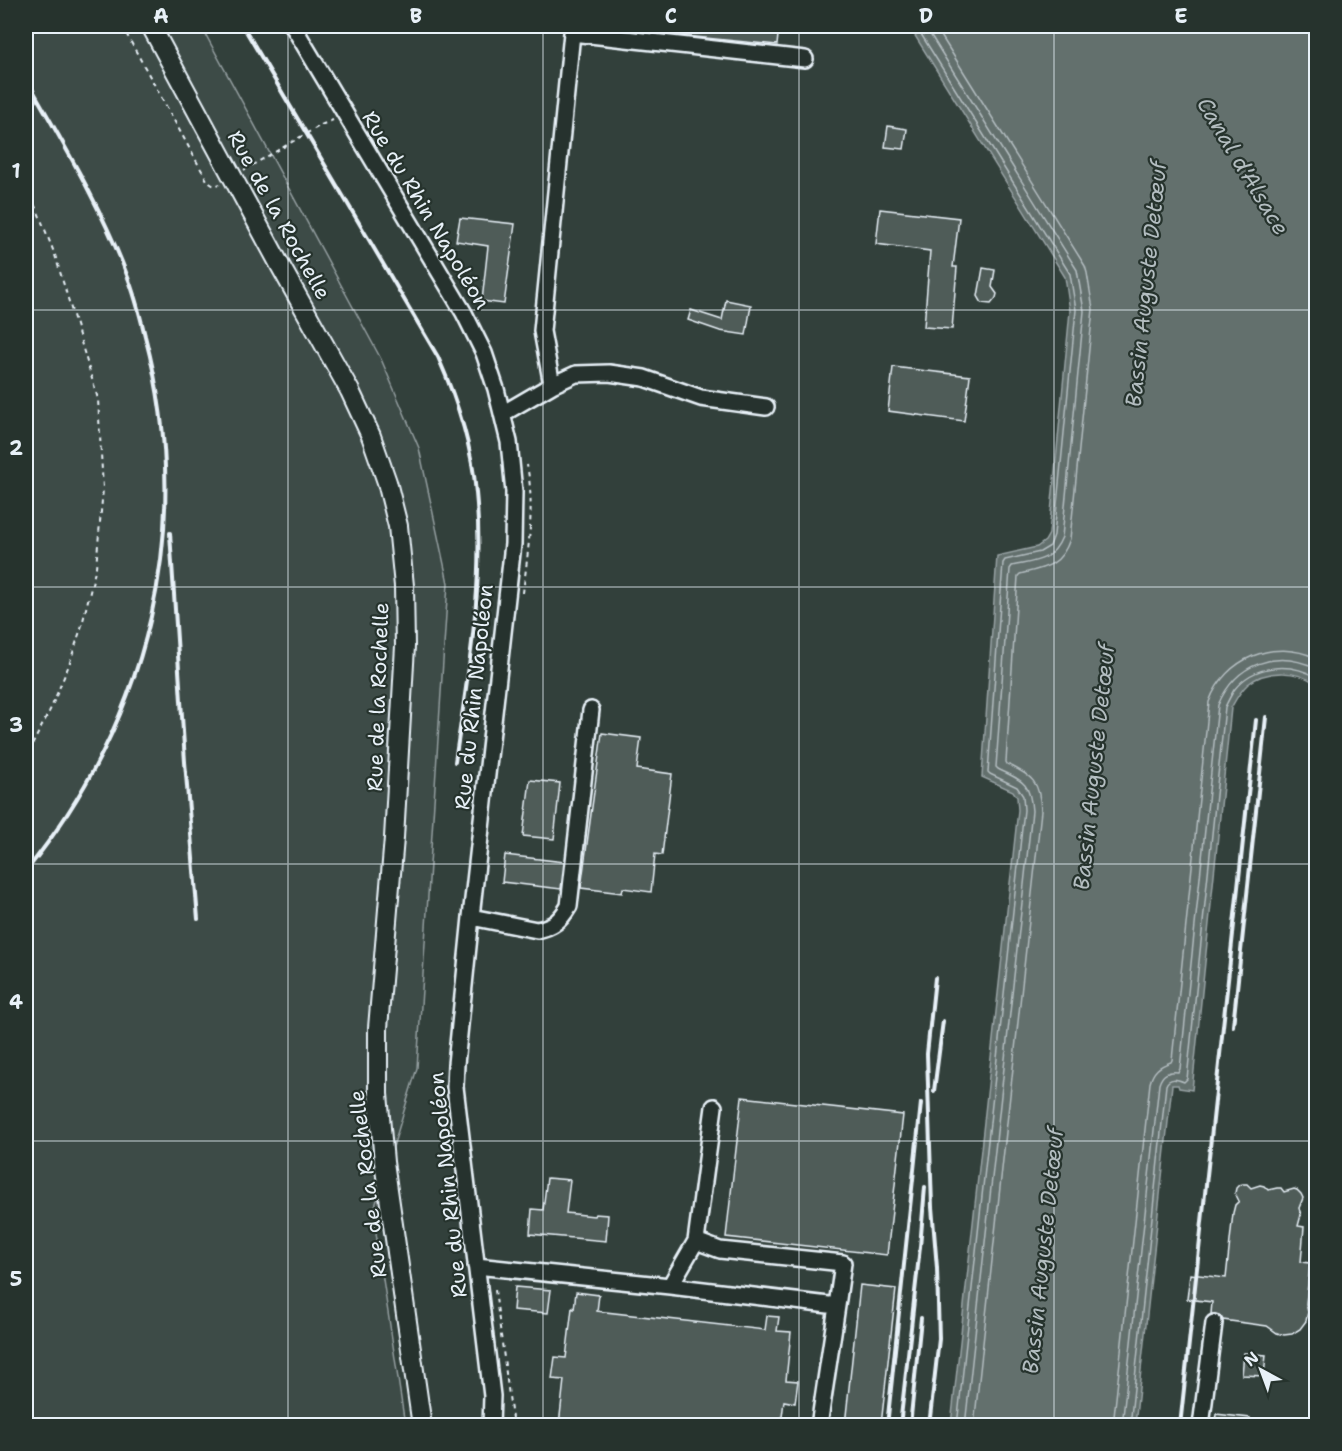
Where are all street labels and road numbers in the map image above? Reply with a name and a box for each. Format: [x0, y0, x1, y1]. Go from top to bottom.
street label: Rue du Rhin Napoléon [356, 106, 496, 315]
street label: Rue de la Rochelle [221, 125, 337, 305]
street label: Rue du Rhin Napoléon [448, 583, 500, 811]
street label: Rue de la Rochelle [361, 602, 395, 792]
street label: Rue du Rhin Napoléon [422, 1071, 474, 1299]
street label: Rue de la Rochelle [343, 1088, 393, 1280]

